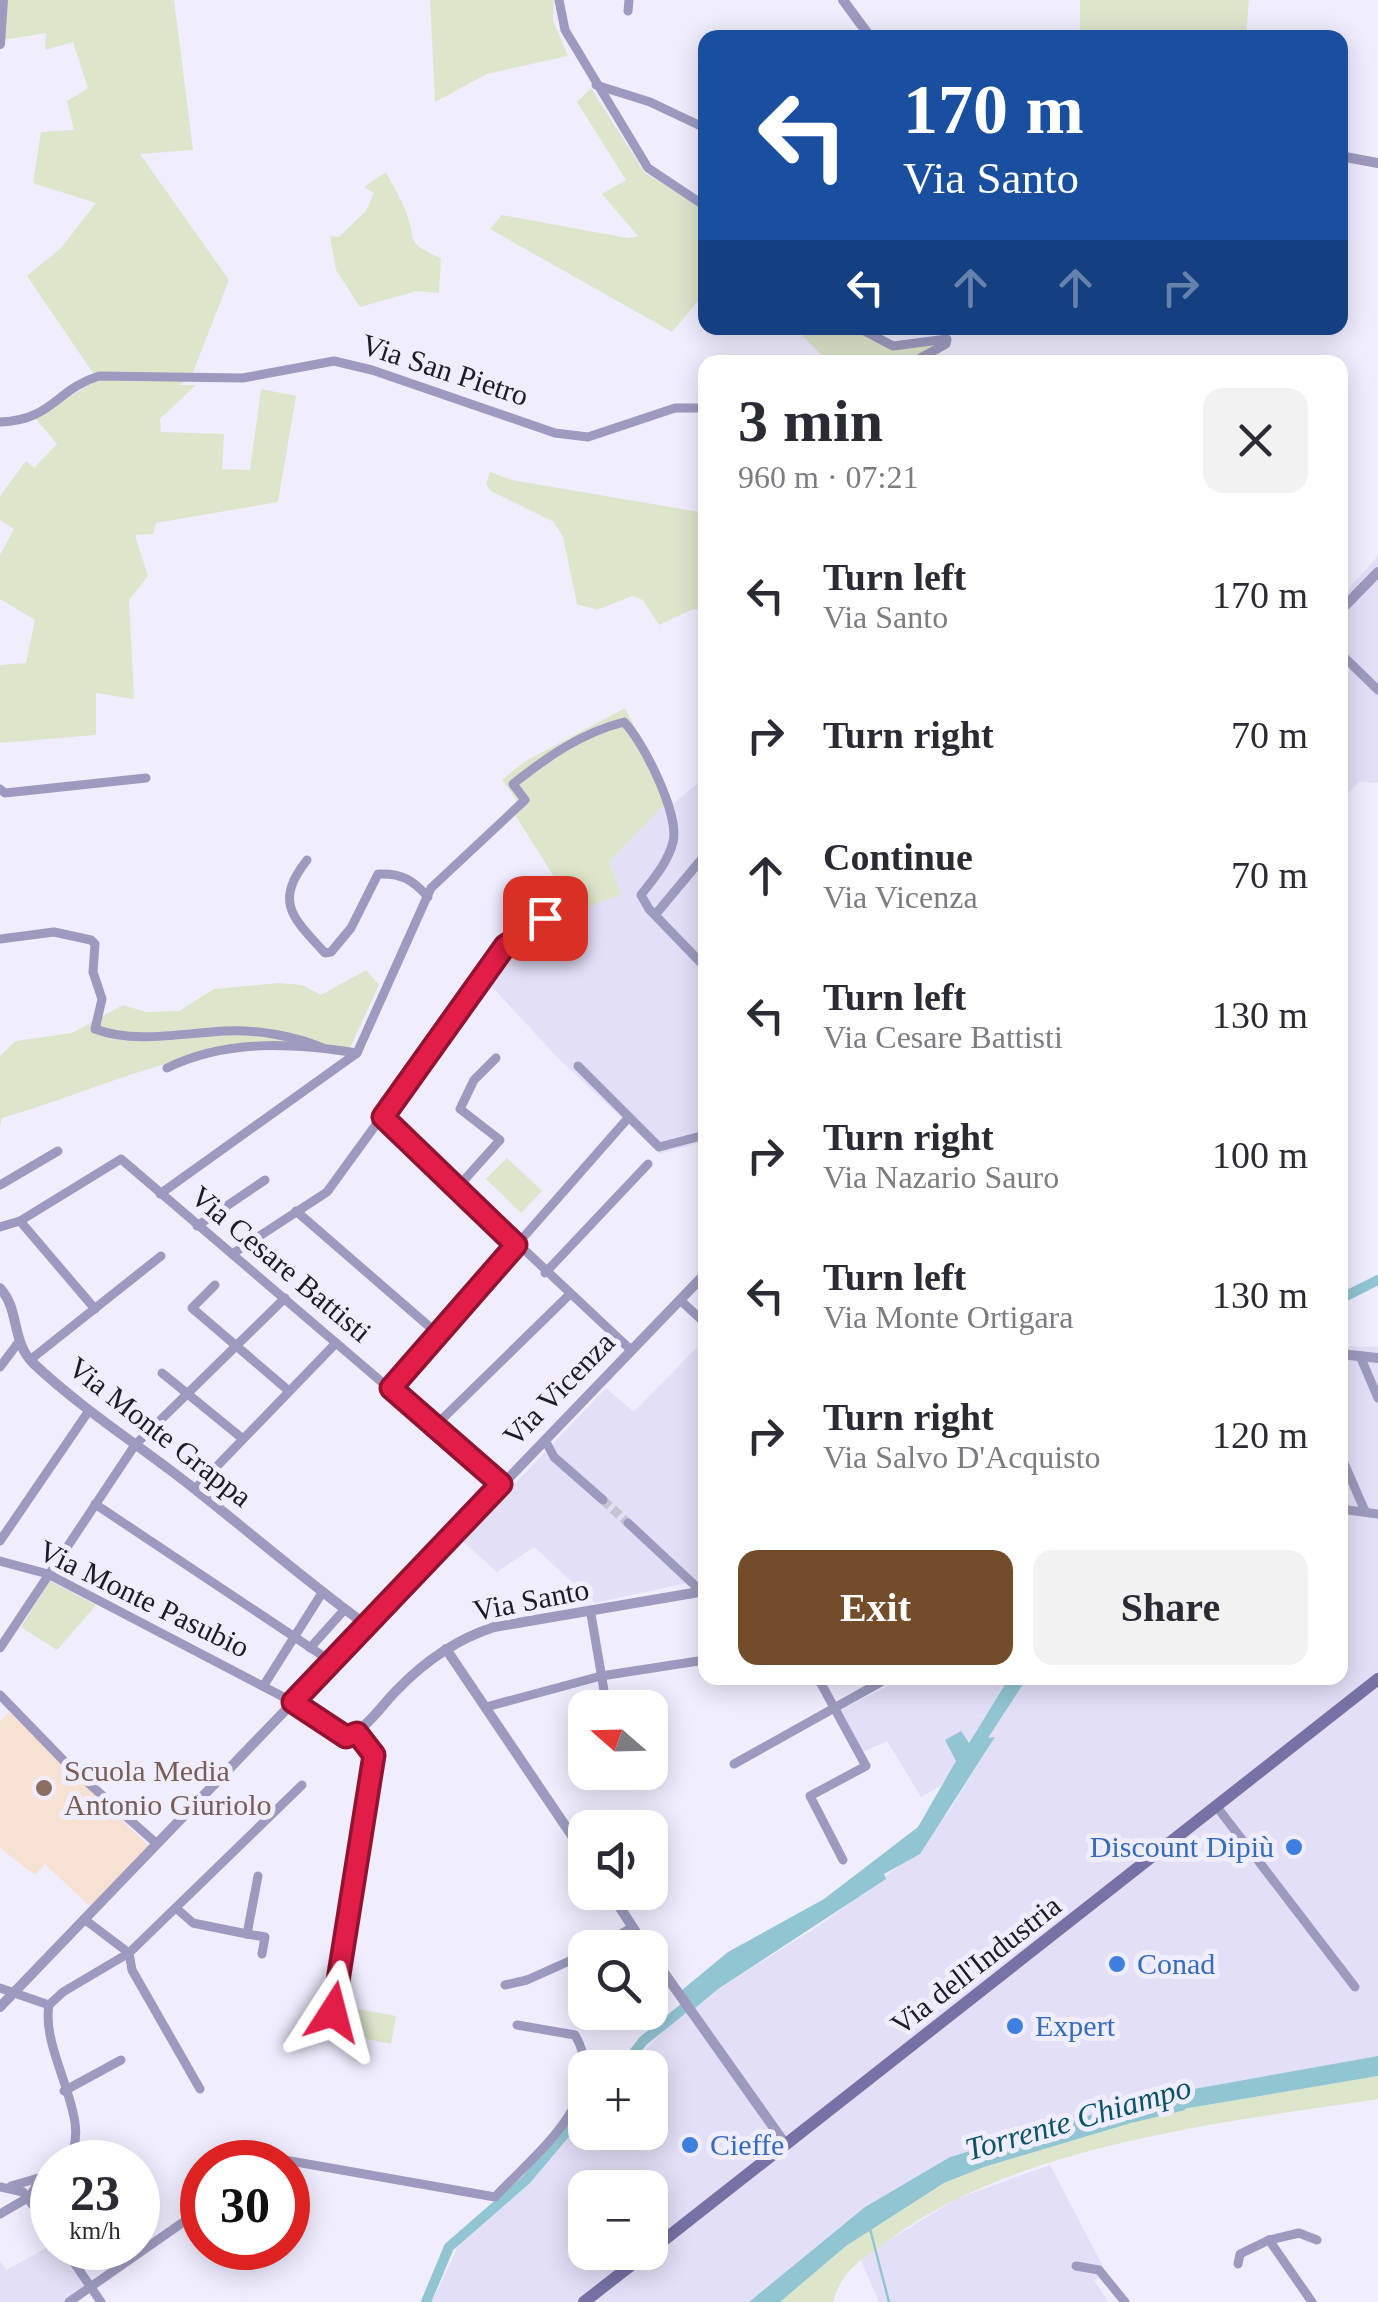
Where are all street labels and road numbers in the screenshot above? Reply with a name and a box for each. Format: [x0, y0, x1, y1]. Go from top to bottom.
street label: Via San Pietro [358, 327, 533, 412]
street label: Via Cesare Battisti [185, 1179, 378, 1349]
street label: Via Vicenza [496, 1325, 621, 1452]
street label: Via Monte Grappa [62, 1350, 258, 1513]
street label: Via Monte Pasubio [34, 1533, 255, 1664]
street label: Via Santo [470, 1572, 592, 1627]
street label: Via dell'Industria [884, 1888, 1067, 2041]

